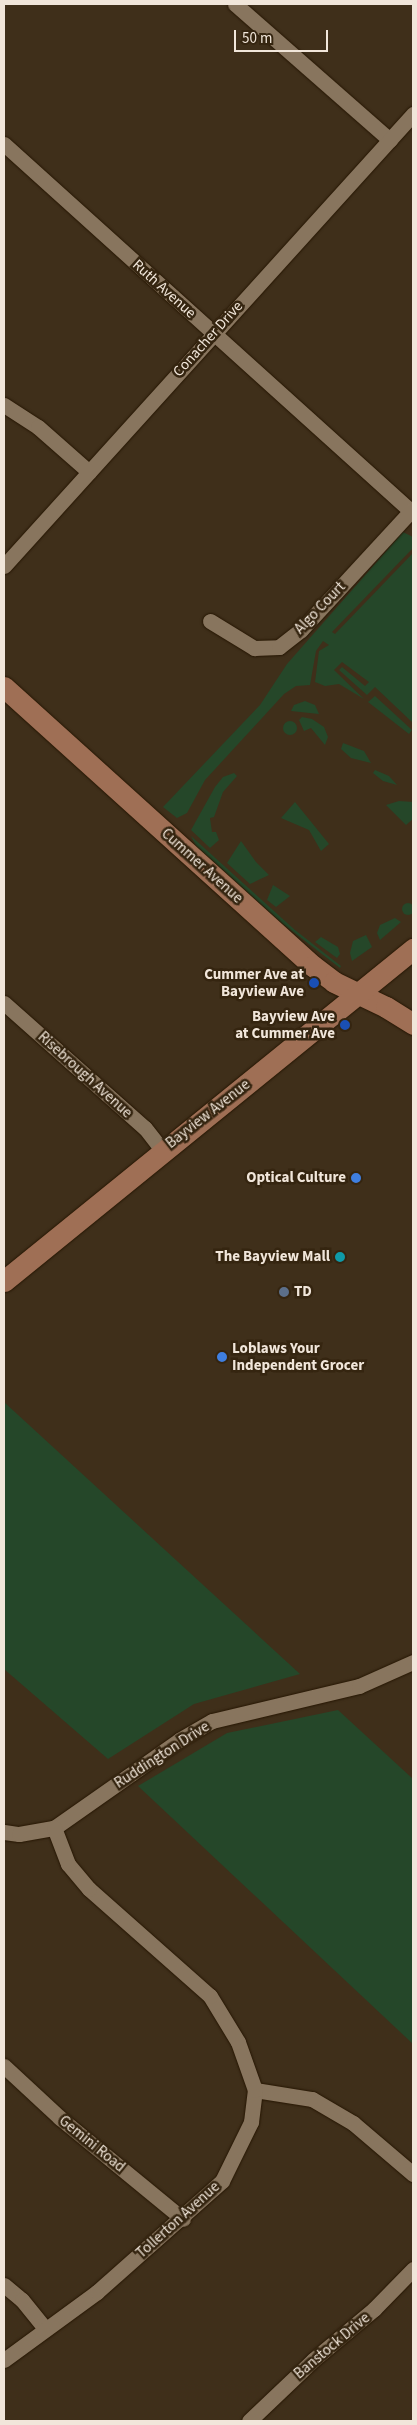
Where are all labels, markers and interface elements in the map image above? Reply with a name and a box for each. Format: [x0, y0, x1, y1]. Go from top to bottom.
scale bar [237, 20, 331, 52]
text: 50 m [242, 28, 272, 49]
street label: Ruth Avenue [129, 256, 199, 322]
street label: Conacher Drive [169, 297, 247, 381]
street label: Algo Court [291, 578, 349, 638]
street label: Cummer Avenue [158, 825, 246, 907]
place label: Cummer Ave at Bayview Ave [204, 965, 304, 1000]
marker: Cummer Ave at Bayview Ave [308, 977, 320, 989]
place label: Bayview Ave at Cummer Ave [235, 1007, 335, 1042]
marker: Bayview Ave at Cummer Ave [339, 1019, 351, 1031]
street label: Risebrough Avenue [34, 1028, 136, 1122]
street label: Bayview Avenue [162, 1076, 254, 1152]
place label: Optical Culture [246, 1169, 346, 1187]
marker: Optical Culture [350, 1172, 362, 1184]
place label: The Bayview Mall [215, 1248, 330, 1266]
marker: The Bayview Mall [334, 1251, 346, 1263]
place label: TD [294, 1283, 312, 1301]
marker: TD [278, 1286, 290, 1298]
place label: Loblaws Your Independent Grocer [232, 1339, 364, 1374]
marker: Loblaws Your Independent Grocer [216, 1351, 228, 1363]
street label: Ruddington Drive [111, 1718, 213, 1792]
street label: Gemini Road [55, 2112, 129, 2176]
street label: Tollerton Avenue [133, 2178, 223, 2262]
street label: Banstock Drive [290, 2309, 374, 2383]

